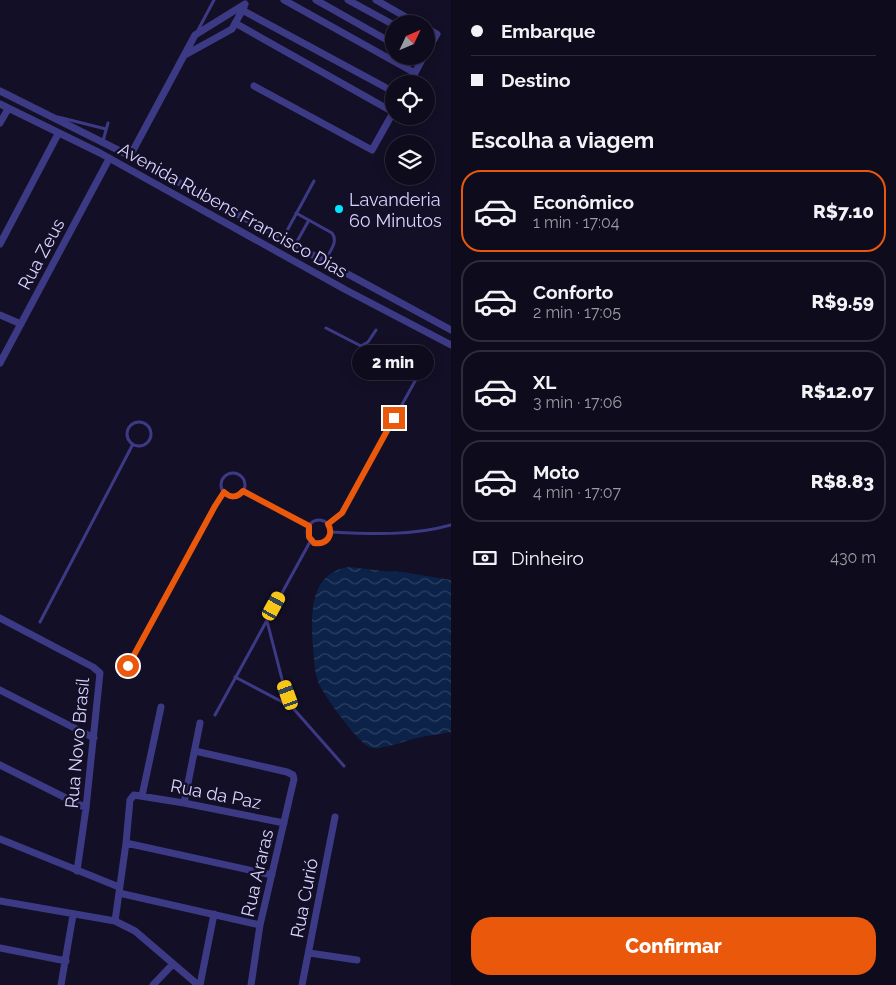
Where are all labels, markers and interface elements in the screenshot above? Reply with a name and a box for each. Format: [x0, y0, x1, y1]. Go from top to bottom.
north arrow [385, 15, 435, 65]
map controls [385, 15, 435, 185]
text: Embarque [501, 20, 595, 42]
text: Destino [501, 69, 570, 91]
button: locate [385, 75, 435, 125]
text: Escolha a viagem [471, 127, 654, 153]
button: layers [385, 135, 435, 185]
street label: Avenida Rubens Francisco Dias [115, 138, 351, 282]
place label: Lavanderia 60 Minutos [349, 189, 442, 231]
icon: car [473, 189, 518, 234]
text: Econômico [533, 191, 634, 213]
text: R$7.10 [813, 200, 874, 222]
marker: Lavanderia 60 Minutos [333, 203, 345, 215]
text: 1 min · 17:04 [533, 213, 620, 232]
street label: Rua Zeus [13, 215, 69, 293]
icon: car [473, 279, 518, 324]
text: Conforto [533, 281, 613, 303]
text: R$9.59 [812, 290, 874, 312]
text: 2 min · 17:05 [533, 303, 621, 322]
callout: 2 min [353, 346, 435, 380]
text: 2 min [372, 353, 414, 372]
icon: car [473, 369, 518, 414]
text: XL [533, 371, 556, 393]
text: R$12.07 [801, 380, 874, 402]
text: 3 min · 17:06 [533, 393, 622, 412]
route end [383, 407, 405, 429]
icon: car [473, 459, 518, 504]
text: Moto [533, 461, 579, 483]
text: R$8.83 [811, 470, 874, 492]
text: 4 min · 17:07 [533, 483, 621, 502]
icon: cash [471, 544, 499, 572]
text: Dinheiro [511, 547, 584, 569]
text: 430 m [830, 548, 876, 567]
car [260, 589, 287, 623]
route start [117, 655, 139, 677]
street label: Rua Novo Brasíl [61, 677, 93, 809]
car [275, 678, 300, 712]
street label: Rua da Paz [169, 775, 263, 813]
street label: Rua Araras [237, 827, 277, 919]
street label: Rua Curió [286, 856, 322, 940]
button: Confirmar [471, 917, 876, 975]

